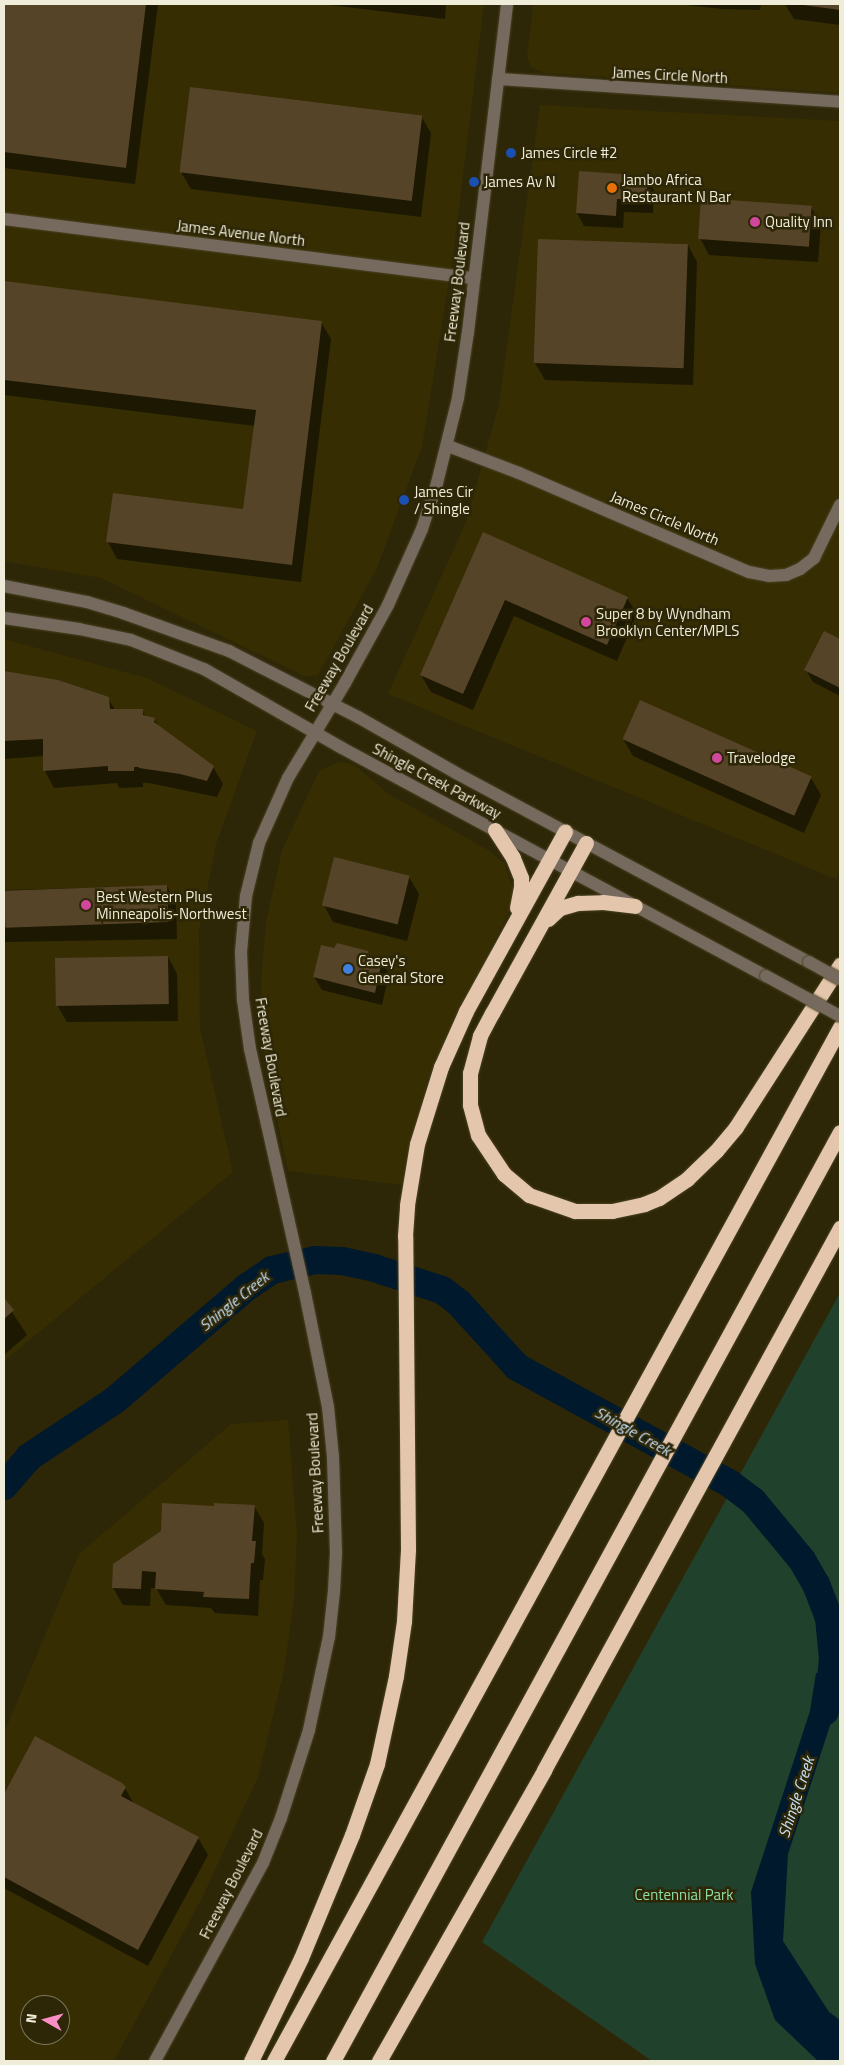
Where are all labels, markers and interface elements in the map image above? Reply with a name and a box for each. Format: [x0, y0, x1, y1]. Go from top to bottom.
street label: James Circle North [612, 63, 728, 87]
place label: James Circle #2 [521, 144, 617, 162]
marker: James Circle #2 [505, 147, 517, 159]
place label: Jambo Africa Restaurant N Bar [622, 170, 731, 205]
place label: James Av N [484, 173, 556, 191]
marker: James Av N [468, 176, 480, 188]
marker: Jambo Africa Restaurant N Bar [606, 182, 618, 194]
place label: Quality Inn [765, 213, 833, 231]
street label: James Avenue North [176, 216, 306, 250]
marker: Quality Inn [749, 216, 761, 228]
street label: Freeway Boulevard [441, 221, 473, 343]
place label: James Cir / Shingle [414, 482, 473, 517]
street label: James Circle North [608, 487, 722, 549]
marker: James Cir / Shingle [398, 494, 410, 506]
street label: Freeway Boulevard [301, 601, 377, 715]
place label: Super 8 by Wyndham Brooklyn Center/MPLS [596, 604, 739, 639]
marker: Super 8 by Wyndham Brooklyn Center/MPLS [580, 616, 592, 628]
street label: Shingle Creek Parkway [370, 739, 504, 823]
place label: Travelodge [727, 749, 795, 767]
marker: Travelodge [711, 752, 723, 764]
place label: Best Western Plus Minneapolis-Northwest [96, 887, 247, 922]
marker: Best Western Plus Minneapolis-Northwest [80, 899, 92, 911]
place label: Casey's General Store [358, 951, 444, 986]
marker: Casey's General Store [342, 963, 354, 975]
street label: Freeway Boulevard [252, 996, 290, 1118]
water label: Shingle Creek [195, 1267, 273, 1335]
water label: Shingle Creek [592, 1402, 674, 1460]
street label: Freeway Boulevard [303, 1412, 327, 1534]
water label: Shingle Creek [774, 1754, 818, 1840]
street label: Freeway Boulevard [196, 1826, 266, 1942]
park label: Centennial Park [635, 1886, 733, 1904]
north arrow [20, 1995, 70, 2045]
text: N [20, 2012, 42, 2024]

